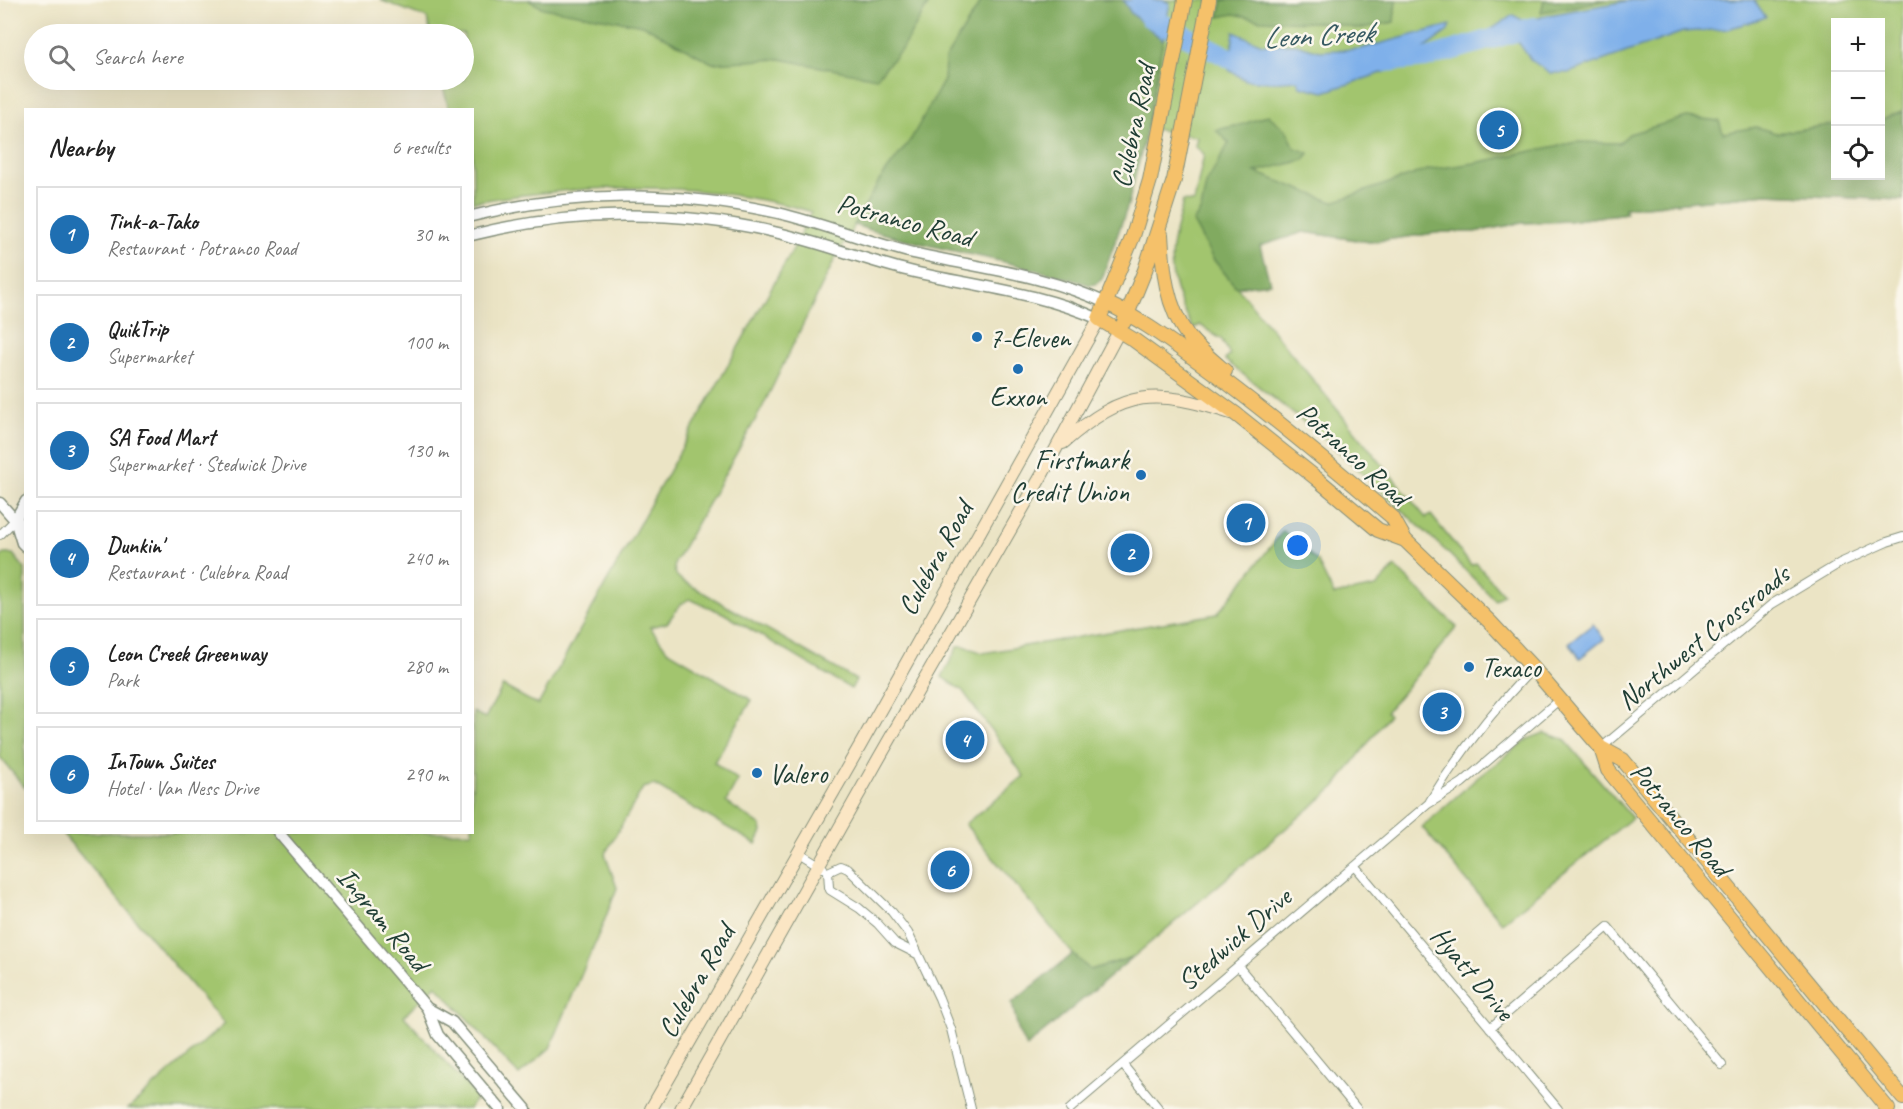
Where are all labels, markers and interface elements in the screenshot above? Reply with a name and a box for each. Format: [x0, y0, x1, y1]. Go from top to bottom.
water label: Leon Creek [1262, 13, 1380, 57]
map controls [1831, 18, 1885, 180]
button: + [1831, 18, 1885, 72]
search box [24, 24, 474, 90]
icon: search [45, 41, 78, 74]
text: Search here [93, 43, 183, 71]
street label: Culebra Road [1103, 57, 1164, 191]
button: − [1831, 72, 1885, 126]
pin: 5 [1480, 108, 1518, 152]
button: locate [1831, 126, 1885, 180]
text: Nearby [48, 131, 113, 164]
text: 6 results [391, 135, 450, 160]
street label: Potranco Road [833, 185, 980, 256]
text: Tink-a-Tako [107, 208, 198, 236]
text: 1 [65, 222, 74, 247]
text: 30 m [414, 222, 448, 247]
text: Restaurant · Potranco Road [107, 236, 297, 261]
text: QuikTrip [107, 316, 168, 344]
place label: 7-Eleven [989, 320, 1072, 355]
text: 2 [65, 330, 74, 355]
text: 100 m [405, 330, 448, 355]
marker: 7-Eleven [970, 330, 984, 344]
text: Supermarket [107, 344, 192, 369]
marker: Exxon [1011, 362, 1025, 376]
place label: Exxon [990, 379, 1048, 414]
street label: Potranco Road [1290, 395, 1419, 516]
text: SA Food Mart [107, 424, 215, 452]
text: 3 [65, 438, 74, 463]
text: 130 m [405, 438, 448, 463]
place label: Firstmark Credit Union [1011, 442, 1131, 509]
text: Supermarket · Stedwick Drive [107, 452, 305, 477]
marker: Firstmark Credit Union [1134, 468, 1148, 482]
street label: Culebra Road [889, 491, 982, 621]
pin: 1 [1226, 500, 1266, 546]
pin: 2 [1110, 530, 1150, 576]
your location [1283, 531, 1312, 560]
text: Dunkin' [107, 532, 163, 560]
text: 4 [65, 546, 74, 571]
text: 240 m [405, 546, 448, 571]
street label: Northwest Crossroads [1610, 555, 1798, 717]
text: Restaurant · Culebra Road [107, 560, 287, 585]
text: Leon Creek Greenway [107, 640, 266, 668]
place label: Texaco [1481, 650, 1543, 685]
text: 5 [65, 654, 74, 679]
text: 280 m [405, 654, 448, 679]
marker: Texaco [1462, 660, 1476, 674]
text: Park [107, 668, 139, 693]
pin: 3 [1422, 690, 1462, 734]
pin: 4 [946, 718, 984, 762]
text: InTown Suites [107, 748, 214, 776]
street label: Potranco Road [1623, 755, 1742, 886]
place label: Valero [769, 756, 829, 791]
text: 6 [65, 762, 74, 787]
text: 290 m [405, 762, 448, 787]
marker: Valero [750, 766, 764, 780]
text: Hotel · Van Ness Drive [107, 776, 259, 801]
pin: 6 [930, 848, 970, 892]
street label: Ingram Road [329, 860, 439, 981]
street label: Stedwick Drive [1170, 879, 1300, 998]
street label: Culebra Road [650, 915, 744, 1044]
street label: Hyatt Drive [1423, 919, 1524, 1029]

